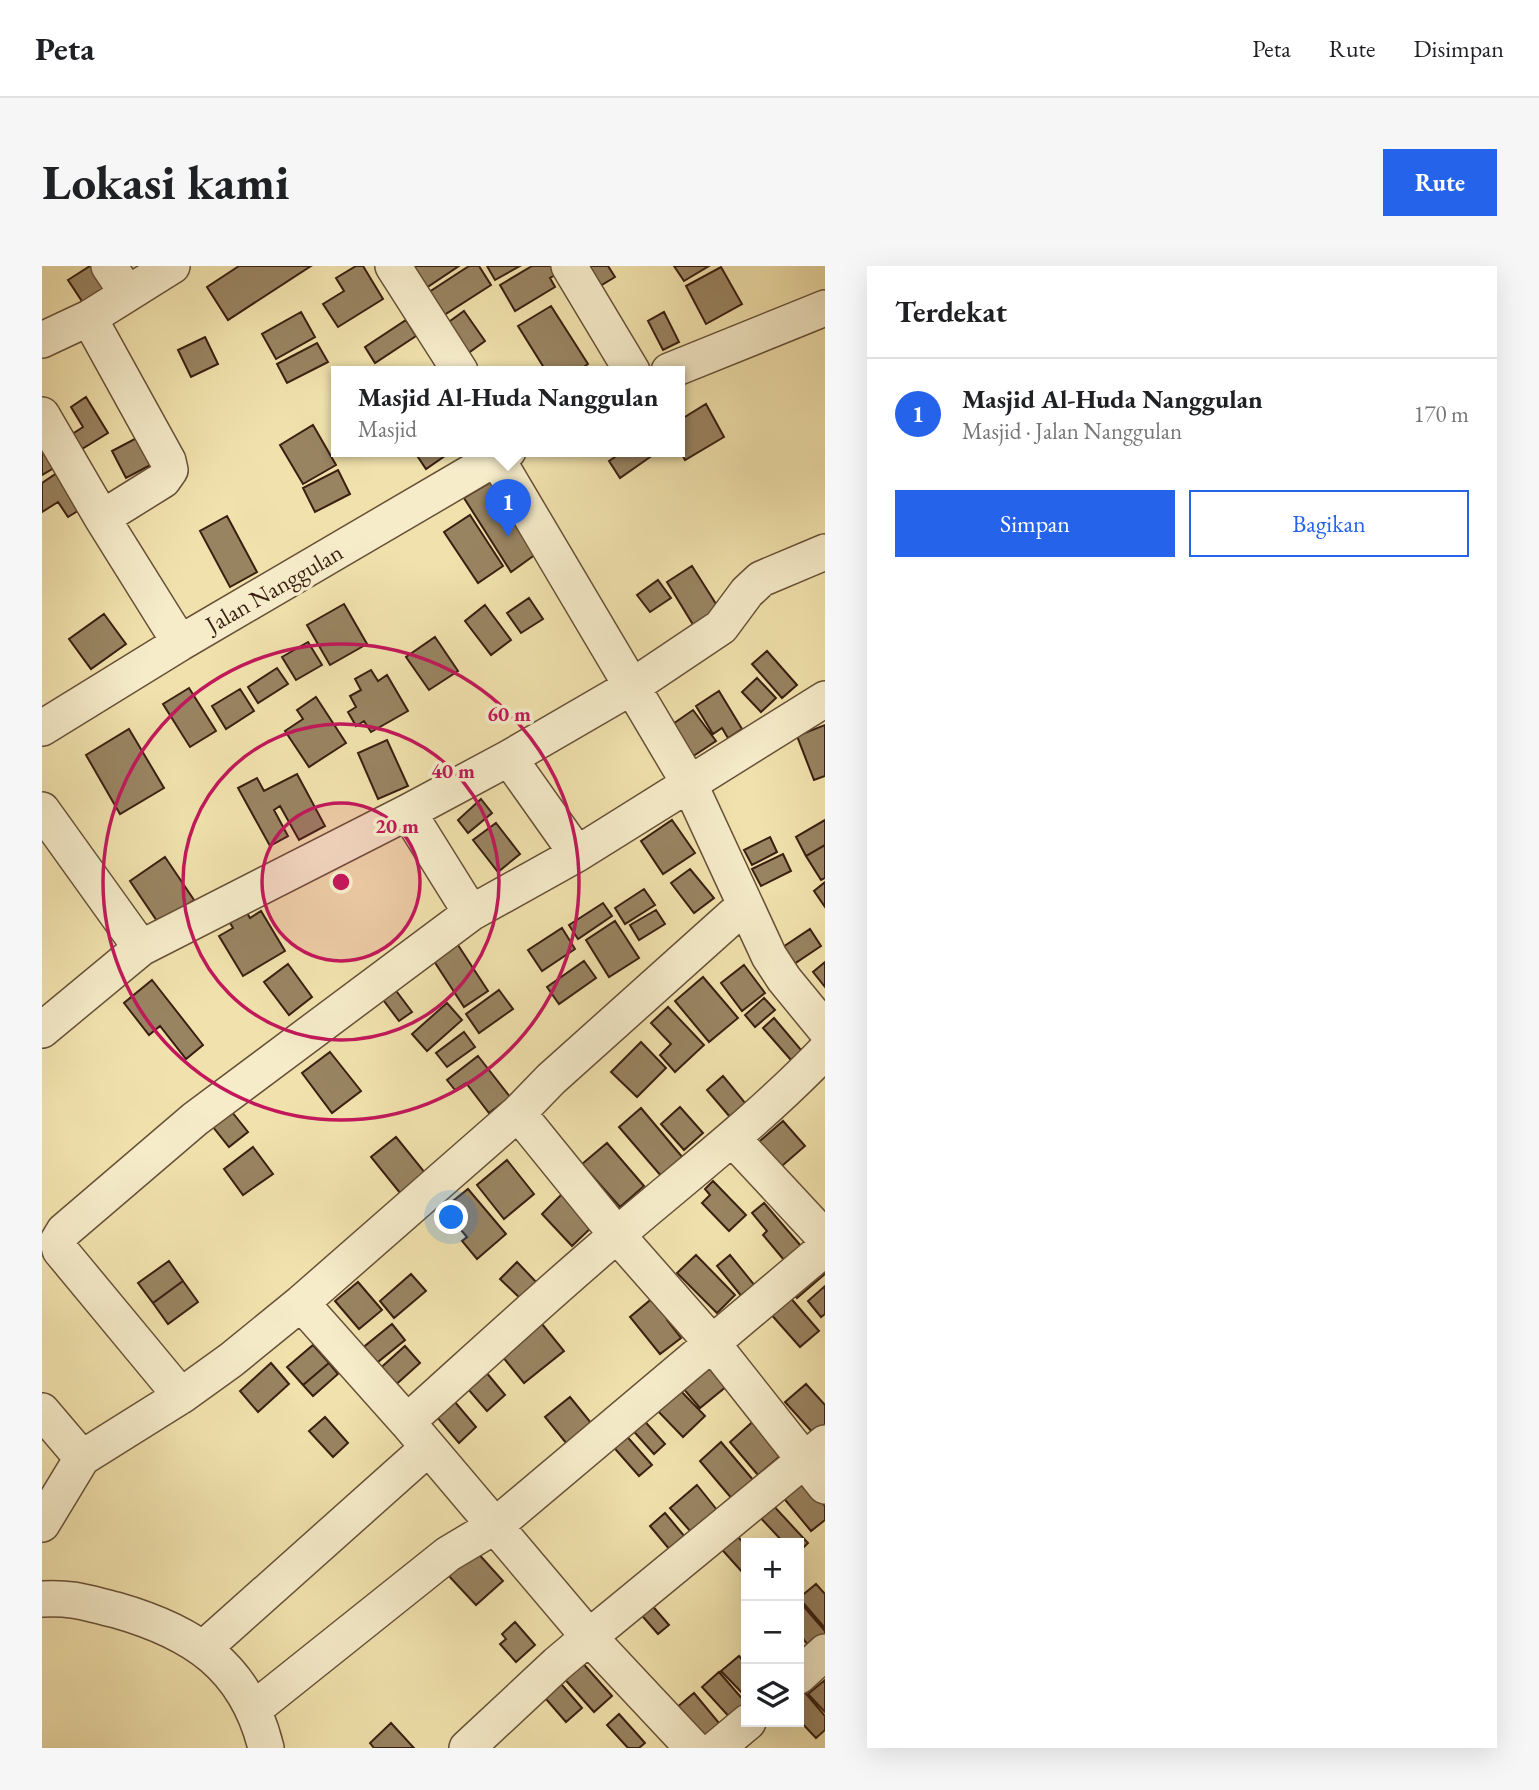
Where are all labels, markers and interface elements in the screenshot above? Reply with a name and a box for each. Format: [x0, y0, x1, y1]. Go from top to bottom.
text: Peta [35, 27, 95, 70]
text: Peta [1252, 33, 1291, 64]
text: Rute [1329, 33, 1375, 64]
text: Disimpan [1413, 33, 1504, 64]
button: Rute [1383, 149, 1497, 216]
text: Lokasi kami [42, 150, 290, 214]
text: Terdekat [895, 292, 1007, 331]
popup [331, 366, 685, 457]
text: Masjid Al-Huda Nanggulan [358, 380, 658, 414]
text: Masjid Al-Huda Nanggulan [962, 382, 1263, 416]
text: 1 [912, 399, 924, 429]
text: 170 m [1413, 399, 1469, 429]
text: Masjid [358, 414, 417, 444]
text: Masjid · Jalan Nanggulan [962, 416, 1182, 446]
pin: 1 [485, 479, 531, 537]
button: Simpan [895, 490, 1175, 557]
button: Bagikan [1189, 490, 1469, 557]
street label: Jalan Nanggulan [198, 536, 348, 641]
text: 60 m [487, 700, 531, 727]
text: 40 m [431, 757, 475, 784]
text: 20 m [375, 812, 419, 839]
centre of rings [329, 870, 353, 894]
your location [434, 1200, 468, 1234]
map controls [741, 1538, 804, 1727]
button: + [741, 1538, 804, 1601]
button: − [741, 1601, 804, 1664]
button: layers [741, 1664, 804, 1727]

